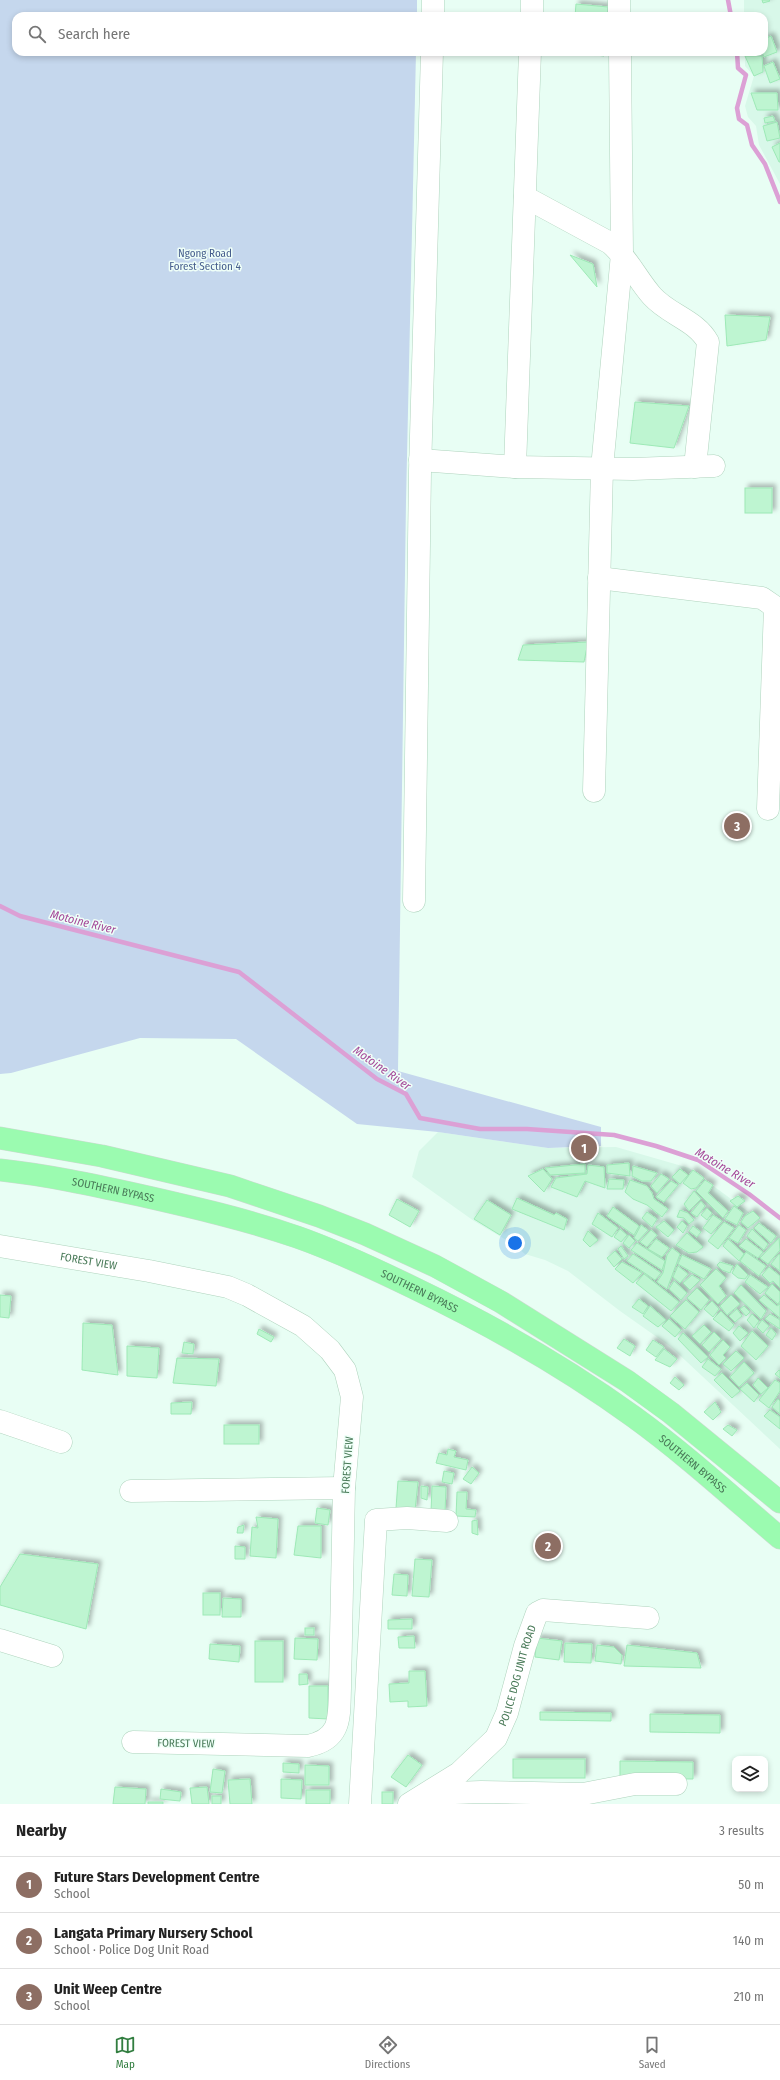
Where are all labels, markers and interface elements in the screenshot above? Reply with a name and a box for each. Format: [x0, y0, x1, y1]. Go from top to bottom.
search box [12, 12, 768, 56]
icon: search [26, 23, 48, 45]
text: Search here [58, 25, 130, 43]
park label: Ngong Road Forest Section 4 [169, 247, 241, 273]
pin: 3 [724, 811, 750, 841]
water label: Motoine River [49, 907, 118, 937]
water label: Motoine River [350, 1043, 414, 1093]
pin: 1 [571, 1133, 597, 1163]
water label: Motoine River [693, 1145, 758, 1192]
street label: SOUTHERN BYPASS [71, 1175, 156, 1205]
your location [505, 1233, 525, 1253]
street label: FOREST VIEW [59, 1250, 118, 1273]
street label: SOUTHERN BYPASS [379, 1267, 461, 1316]
street label: SOUTHERN BYPASS [656, 1432, 729, 1496]
street label: FOREST VIEW [339, 1436, 356, 1494]
pin: 2 [535, 1531, 561, 1561]
street label: POLICE DOG UNIT ROAD [496, 1623, 539, 1728]
street label: FOREST VIEW [157, 1737, 215, 1750]
map controls [732, 1756, 768, 1792]
button: layers [732, 1756, 768, 1792]
text: Nearby [16, 1820, 67, 1841]
text: 3 results [719, 1823, 764, 1838]
text: Future Stars Development Centre [54, 1868, 260, 1886]
text: 1 [26, 1877, 32, 1892]
text: 50 m [738, 1877, 764, 1892]
text: School [54, 1886, 90, 1901]
text: Langata Primary Nursery School [54, 1924, 253, 1942]
text: 2 [26, 1933, 32, 1948]
text: 140 m [733, 1933, 764, 1948]
text: School · Police Dog Unit Road [54, 1942, 209, 1957]
text: Unit Weep Centre [54, 1980, 162, 1998]
text: 3 [26, 1989, 32, 2004]
text: 210 m [734, 1989, 764, 2004]
text: School [54, 1998, 90, 2013]
tab: Map [114, 2034, 136, 2071]
tab: Directions [365, 2034, 410, 2071]
tab: Saved [639, 2034, 666, 2071]

